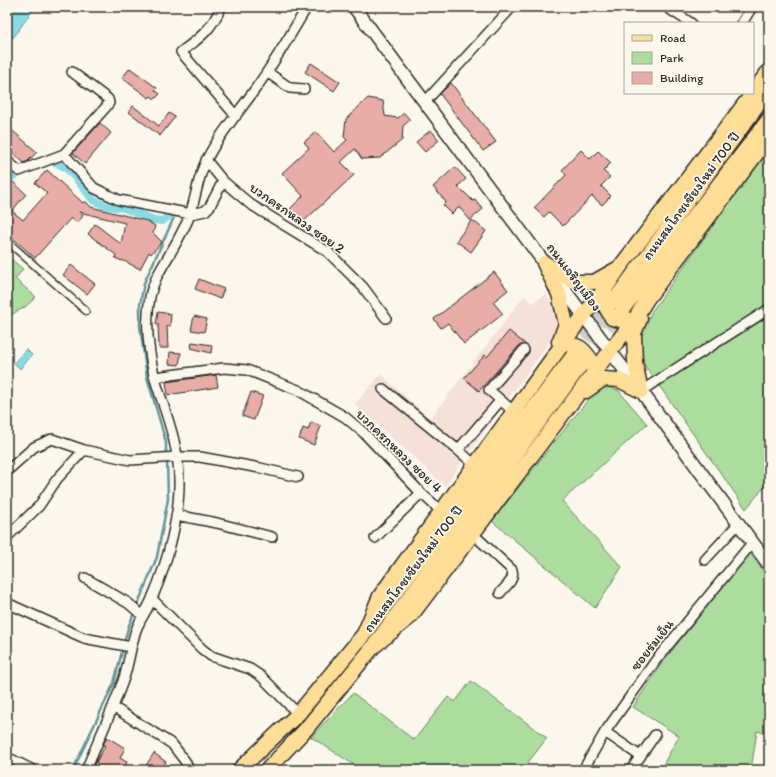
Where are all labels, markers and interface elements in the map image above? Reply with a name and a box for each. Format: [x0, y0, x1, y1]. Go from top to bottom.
legend [624, 22, 754, 94]
text: Road [660, 31, 686, 45]
text: Park [660, 51, 684, 65]
text: Building [660, 71, 704, 85]
street label: ถนนสมโภชเชียงใหม่ 700 ปี [639, 129, 743, 263]
street label: บวกครกหลวง ซอย 2 [246, 179, 348, 258]
street label: ถนนเจริญเมือง [543, 239, 605, 315]
street label: บวกครกหลวง ซอย 4 [352, 406, 446, 497]
street label: ถนนสมโภชเชียงใหม่ 700 ปี [360, 502, 466, 636]
street label: ซอยร่มเย็น [627, 616, 677, 674]

